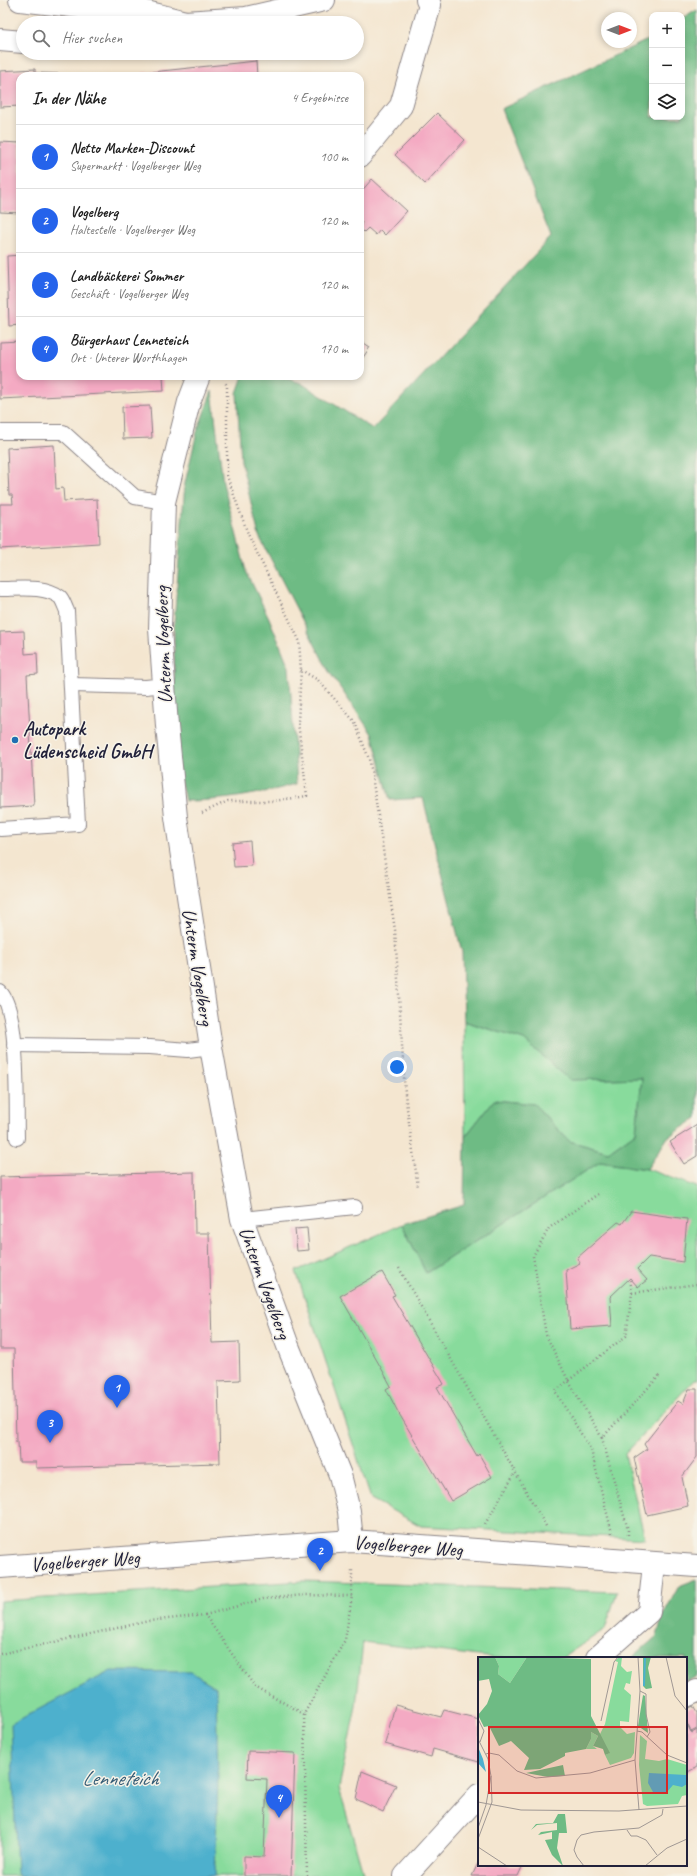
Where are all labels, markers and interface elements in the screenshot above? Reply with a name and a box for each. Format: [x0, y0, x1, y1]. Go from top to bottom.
north arrow [601, 12, 637, 48]
map controls [649, 12, 685, 120]
button: + [649, 12, 685, 48]
search box [16, 16, 364, 60]
icon: search [30, 27, 52, 49]
text: Hier suchen [62, 29, 122, 48]
button: − [649, 48, 685, 84]
button: layers [649, 84, 685, 120]
text: In der Nähe [32, 88, 105, 109]
text: 4 Ergebnisse [292, 90, 348, 106]
text: Netto Marken-Discount [70, 139, 194, 158]
text: 1 [42, 149, 48, 165]
text: 100 m [320, 149, 348, 165]
text: Supermarkt · Vogelberger Weg [70, 158, 201, 174]
text: Vogelberg [70, 203, 118, 222]
text: 2 [42, 213, 48, 229]
text: 120 m [320, 213, 348, 229]
text: Haltestelle · Vogelberger Weg [70, 222, 195, 238]
text: Landbäckerei Sommer [70, 267, 183, 286]
text: 3 [42, 277, 48, 293]
text: 120 m [320, 277, 348, 293]
text: Geschäft · Vogelberger Weg [70, 286, 188, 302]
text: Bürgerhaus Lenneteich [70, 331, 188, 350]
text: 4 [42, 341, 48, 357]
text: 170 m [320, 341, 348, 357]
text: Ort · Unterer Worthhagen [70, 350, 187, 366]
street label: Unterm Vogelberg [148, 584, 178, 704]
place label: Autopark Lüdenscheid GmbH [23, 716, 155, 764]
marker: Autopark Lüdenscheid GmbH [10, 735, 20, 745]
street label: Unterm Vogelberg [176, 907, 220, 1029]
your location [387, 1057, 407, 1077]
street label: Unterm Vogelberg [233, 1223, 298, 1344]
pin: 1 [104, 1375, 130, 1408]
pin: 3 [37, 1410, 63, 1443]
street label: Vogelberger Weg [353, 1530, 464, 1562]
pin: 2 [307, 1538, 333, 1571]
street label: Vogelberger Weg [30, 1545, 141, 1577]
inset map [478, 1657, 687, 1866]
water label: Lenneteich [82, 1765, 160, 1791]
pin: 4 [266, 1785, 292, 1818]

